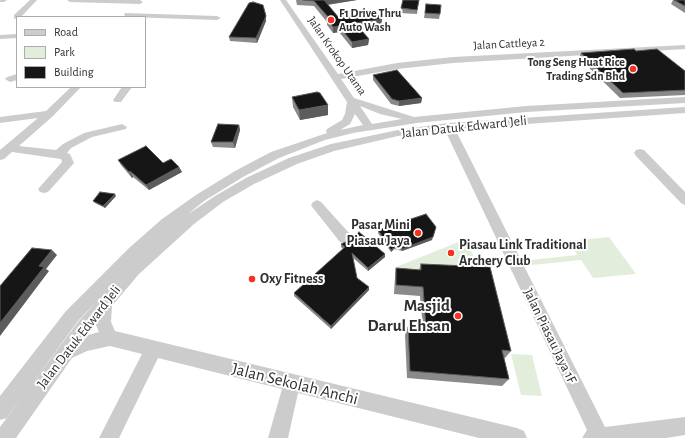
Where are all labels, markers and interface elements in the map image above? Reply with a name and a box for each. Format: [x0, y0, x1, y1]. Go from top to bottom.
place label: F1 Drive Thru Auto Wash [339, 6, 401, 34]
street label: Jalan Krokop Utama [304, 14, 370, 98]
marker: F1 Drive Thru Auto Wash [326, 15, 336, 25]
legend [16, 16, 146, 88]
text: Road [54, 26, 78, 38]
street label: Jalan Cattleya 2 [473, 35, 545, 53]
text: Park [54, 46, 75, 58]
place label: Tong Seng Huat Rice Trading Sdn Bhd [527, 55, 625, 83]
marker: Tong Seng Huat Rice Trading Sdn Bhd [628, 64, 638, 74]
text: Building [54, 66, 94, 78]
street label: Jalan Datuk Edward Jeli [400, 112, 528, 142]
place label: Pasar Mini Piasau Jaya [346, 217, 410, 250]
marker: Pasar Mini Piasau Jaya [413, 228, 423, 238]
place label: Piasau Link Traditional Archery Club [459, 237, 587, 270]
marker: Piasau Link Traditional Archery Club [446, 248, 456, 258]
place label: Oxy Fitness [260, 271, 323, 287]
marker: Oxy Fitness [247, 274, 257, 284]
street label: Jalan Datuk Edward Jeli [34, 282, 124, 392]
street label: Jalan Piasau Jaya 1F [520, 286, 580, 386]
place label: Masjid Darul Ehsan [367, 296, 450, 336]
marker: Masjid Darul Ehsan [453, 311, 463, 321]
street label: Jalan Sekolah Anchi [230, 358, 360, 410]

